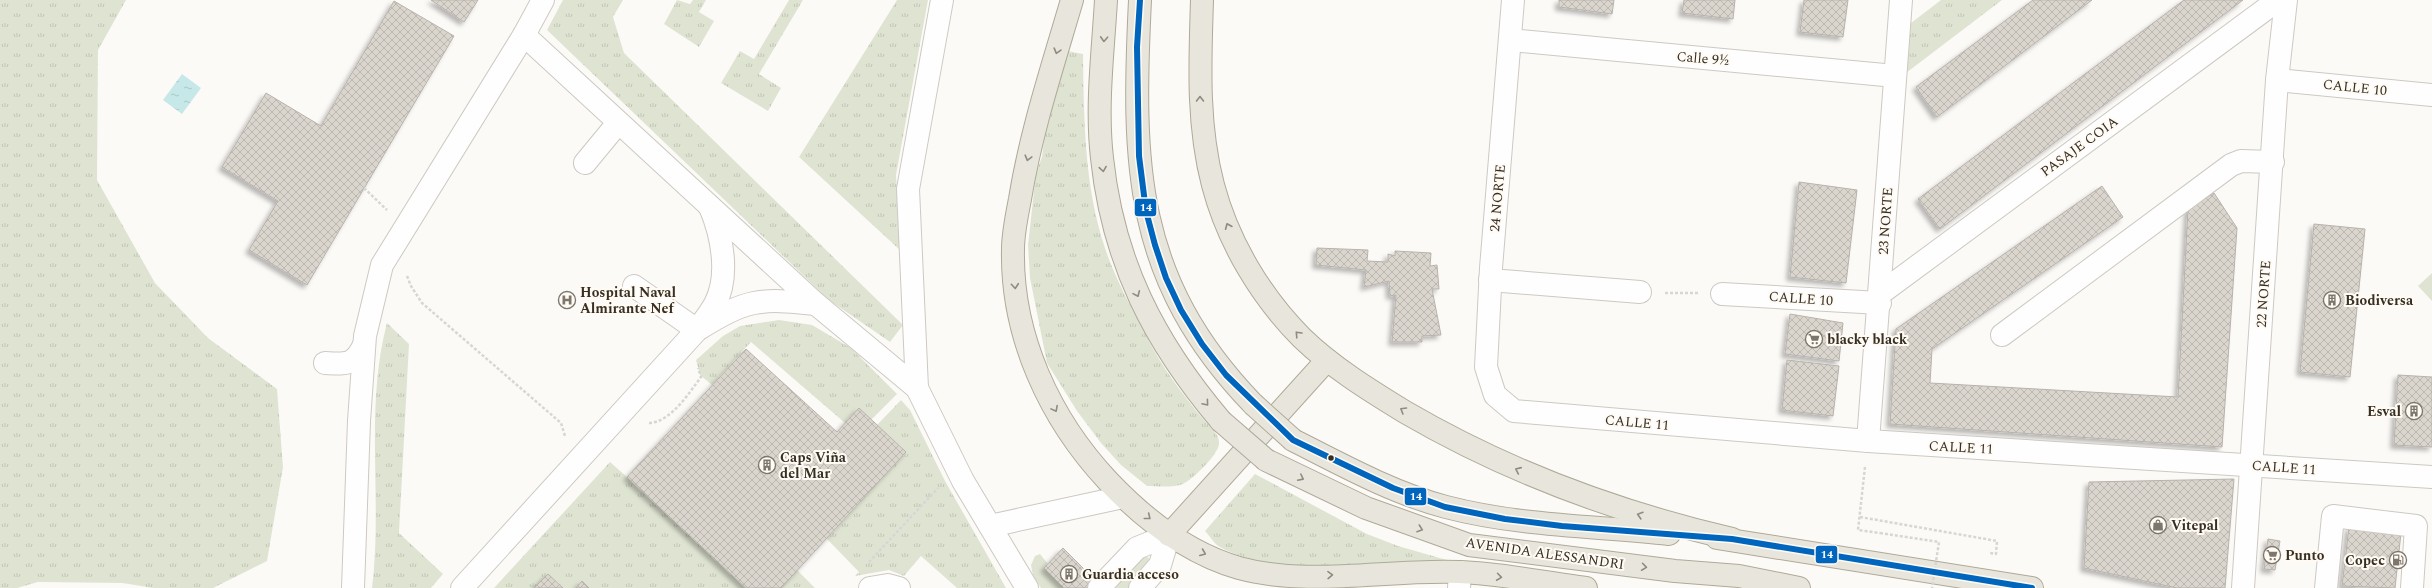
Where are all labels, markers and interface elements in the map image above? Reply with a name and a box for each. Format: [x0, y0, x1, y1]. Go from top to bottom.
one-way arrow [1099, 36, 1108, 42]
street label: Calle 9½ [1676, 46, 1730, 71]
one-way arrow [1053, 47, 1062, 54]
street label: CALLE 10 [2322, 74, 2388, 101]
one-way arrow [1196, 96, 1204, 102]
street label: PASAJE COIA [2036, 111, 2123, 182]
one-way arrow [1024, 154, 1033, 161]
street label: 24 NORTE [1484, 163, 1511, 233]
one-way arrow [1098, 166, 1107, 172]
street label: 23 NORTE [1873, 187, 1898, 256]
line badge: 14 [1134, 198, 1157, 217]
text: 14 [1140, 199, 1153, 216]
one-way arrow [1224, 222, 1232, 229]
street label: 22 NORTE [2251, 260, 2276, 329]
place label: Hospital Naval Almirante Nef [580, 282, 676, 319]
one-way arrow [1010, 283, 1019, 289]
street label: CALLE 10 [1768, 286, 1834, 311]
hospital icon: Hospital Naval Almirante Nef [557, 290, 577, 310]
one-way arrow [1133, 290, 1141, 297]
building icon: Biodiversa [2322, 290, 2342, 310]
place label: Biodiversa [2345, 290, 2414, 311]
supermarket icon: blacky black [1804, 329, 1824, 349]
place label: blacky black [1827, 329, 1908, 350]
one-way arrow [1296, 331, 1303, 338]
one-way arrow [1201, 399, 1208, 406]
place label: Esval [2367, 401, 2401, 422]
building icon: Esval [2404, 401, 2424, 421]
one-way arrow [1050, 405, 1058, 412]
one-way arrow [1400, 408, 1407, 415]
street label: CALLE 11 [1604, 409, 1670, 436]
street label: CALLE 11 [1928, 435, 1994, 460]
place label: Caps Viña del Mar [780, 447, 847, 484]
unlabelled marker [1326, 453, 1336, 463]
building icon: Caps Viña del Mar [757, 455, 777, 475]
street label: CALLE 11 [2251, 455, 2317, 480]
one-way arrow [1515, 467, 1522, 475]
one-way arrow [1297, 473, 1304, 481]
line badge: 14 [1404, 487, 1427, 506]
text: 14 [1410, 488, 1423, 505]
one-way arrow [1637, 511, 1644, 520]
one-way arrow [1144, 512, 1151, 519]
shop icon: Vitepal [2148, 515, 2168, 535]
place label: Vitepal [2171, 515, 2219, 536]
one-way arrow [1417, 524, 1424, 533]
street label: AVENIDA ALESSANDRI [1464, 532, 1626, 575]
line badge: 14 [1815, 545, 1838, 564]
supermarket icon: Punto [2262, 545, 2282, 565]
place label: Punto [2285, 545, 2325, 566]
text: 14 [1821, 546, 1834, 563]
one-way arrow [1199, 549, 1206, 557]
place label: Copec [2345, 550, 2385, 571]
fuel station icon: Copec [2388, 550, 2408, 570]
one-way arrow [1641, 562, 1647, 571]
building icon: Guardia acceso [1059, 564, 1079, 584]
place label: Guardia acceso [1082, 564, 1179, 585]
one-way arrow [1327, 571, 1333, 579]
one-way arrow [1496, 572, 1502, 581]

